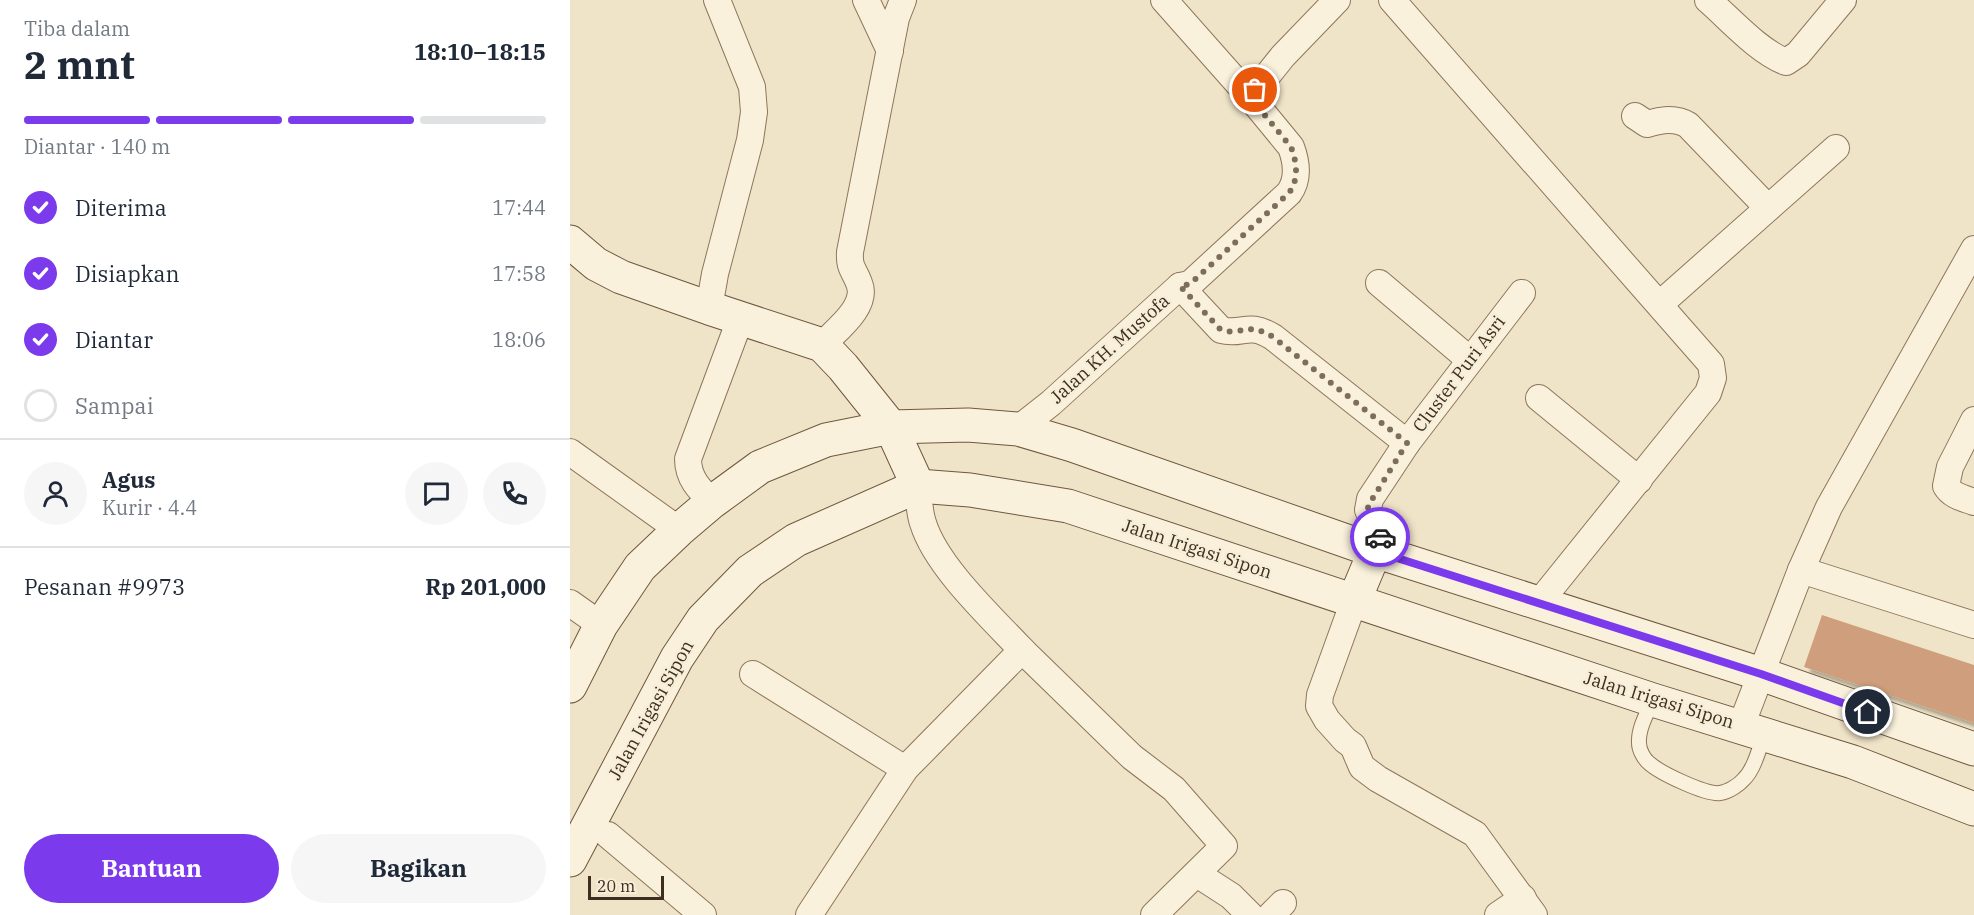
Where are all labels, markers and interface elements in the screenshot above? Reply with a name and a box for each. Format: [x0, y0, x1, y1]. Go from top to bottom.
text: Tiba dalam [24, 15, 130, 42]
text: 18:10–18:15 [414, 37, 546, 66]
text: 2 mnt [24, 39, 135, 90]
pin [1229, 64, 1280, 115]
icon: bag [1238, 73, 1271, 106]
text: Diantar · 140 m [24, 133, 170, 160]
icon: check [24, 191, 57, 224]
text: Diterima [75, 193, 167, 222]
text: 17:44 [492, 194, 546, 221]
icon: check [24, 257, 57, 290]
text: Disiapkan [75, 259, 180, 288]
text: 17:58 [492, 260, 546, 287]
street label: Jalan KH. Mustofa [1045, 289, 1174, 408]
street label: Cluster Puri Asri [1407, 311, 1510, 437]
icon: check [24, 323, 57, 356]
text: Diantar [75, 325, 153, 354]
text: 18:06 [492, 326, 546, 353]
text: Sampai [75, 391, 154, 420]
button: person [24, 462, 87, 525]
button: chat [405, 462, 468, 525]
button: phone [483, 462, 546, 525]
text: Agus [102, 465, 156, 494]
text: Kurir · 4.4 [102, 494, 197, 521]
courier [1350, 507, 1410, 567]
street label: Jalan Irigasi Sipon [1119, 513, 1275, 584]
icon: car [1364, 521, 1397, 554]
text: Pesanan #9973 [24, 572, 185, 601]
text: Rp 201,000 [425, 572, 546, 601]
street label: Jalan Irigasi Sipon [603, 636, 698, 784]
street label: Jalan Irigasi Sipon [1581, 666, 1737, 733]
pin [1842, 686, 1893, 737]
icon: home [1851, 695, 1884, 728]
button: Bantuan [24, 834, 279, 903]
button: Bagikan [291, 834, 546, 903]
scale bar [588, 873, 664, 900]
text: 20 m [597, 876, 635, 896]

